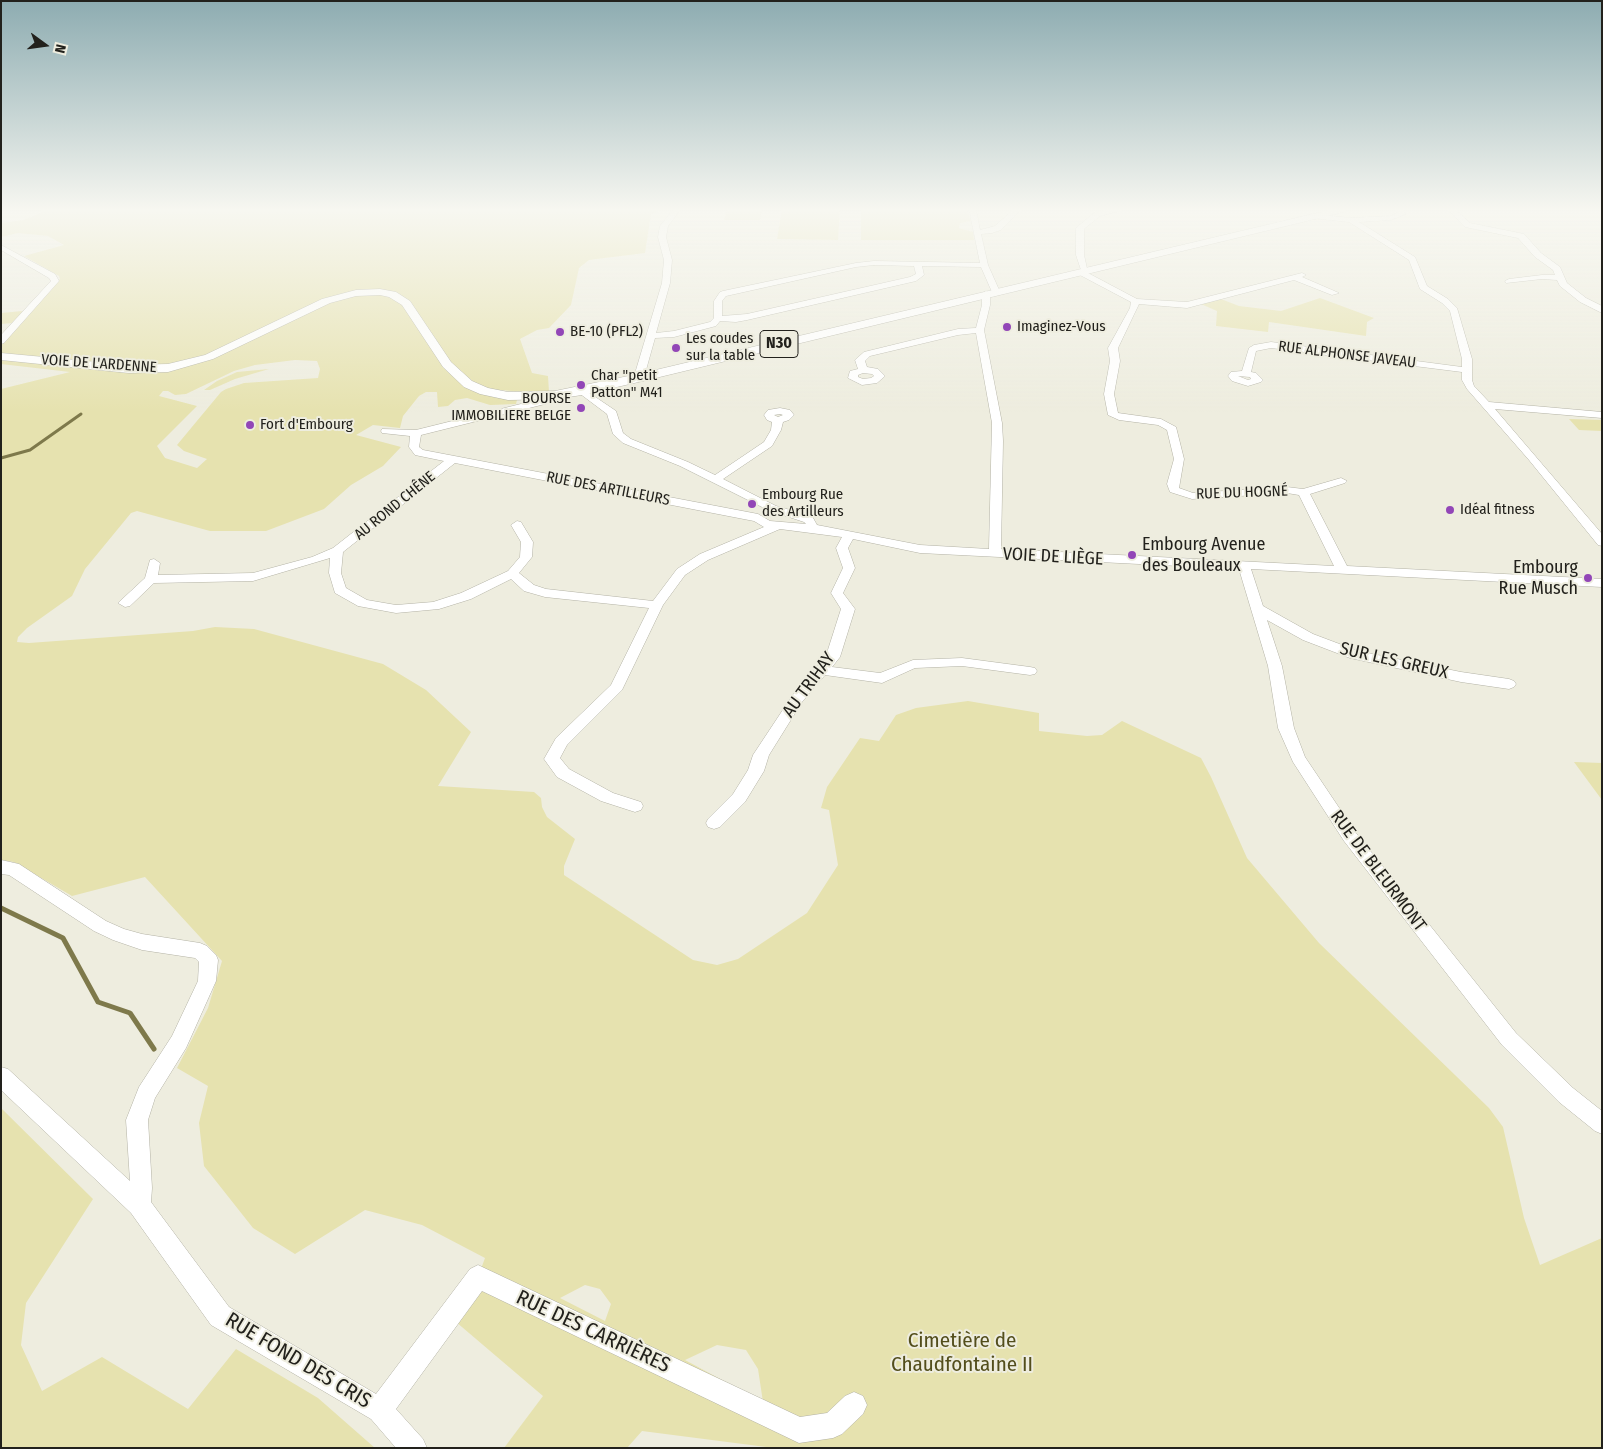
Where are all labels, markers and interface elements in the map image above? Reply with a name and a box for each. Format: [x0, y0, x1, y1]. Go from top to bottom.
north arrow [20, 20, 70, 70]
text: N [51, 43, 69, 55]
place label: Imaginez-Vous [1017, 318, 1106, 336]
marker: Imaginez-Vous [1001, 321, 1013, 333]
place label: BE-10 (PFL2) [570, 323, 643, 341]
marker: BE-10 (PFL2) [554, 326, 566, 338]
place label: Les coudes sur la table [686, 330, 755, 365]
road number: N30 [760, 330, 798, 358]
street label: RUE ALPHONSE JAVEAU [1277, 338, 1417, 372]
marker: Les coudes sur la table [670, 342, 682, 354]
street label: VOIE DE L'ARDENNE [41, 351, 157, 377]
place label: Char "petit Patton" M41 [591, 367, 663, 402]
marker: Char "petit Patton" M41 [575, 379, 587, 391]
place label: BOURSE IMMOBILIERE BELGE [451, 390, 571, 425]
marker: BOURSE IMMOBILIERE BELGE [575, 402, 587, 414]
place label: Fort d'Embourg [260, 416, 353, 434]
marker: Fort d'Embourg [244, 419, 256, 431]
street label: AU ROND CHÊNE [351, 468, 439, 544]
street label: RUE DES ARTILLEURS [545, 468, 671, 510]
street label: RUE DU HOGNÉ [1196, 482, 1288, 504]
place label: Embourg Rue des Artilleurs [762, 486, 844, 521]
marker: Embourg Rue des Artilleurs [746, 498, 758, 510]
place label: Idéal fitness [1460, 501, 1535, 519]
marker: Idéal fitness [1444, 504, 1456, 516]
place label: Embourg Avenue des Bouleaux [1142, 534, 1265, 576]
street label: VOIE DE LIÈGE [1002, 544, 1104, 570]
marker: Embourg Avenue des Bouleaux [1126, 549, 1138, 561]
place label: Embourg Rue Musch [1499, 557, 1578, 600]
marker: Embourg Rue Musch [1582, 572, 1594, 584]
street label: SUR LES GREUX [1338, 638, 1450, 684]
street label: AU TRIHAY [778, 648, 840, 722]
street label: RUE DE BLEURMONT [1325, 806, 1431, 936]
street label: RUE DES CARRIÈRES [512, 1285, 674, 1379]
street label: RUE FOND DES CRIS [221, 1308, 375, 1414]
park label: Cimetière de Chaudfontaine II [891, 1328, 1033, 1378]

